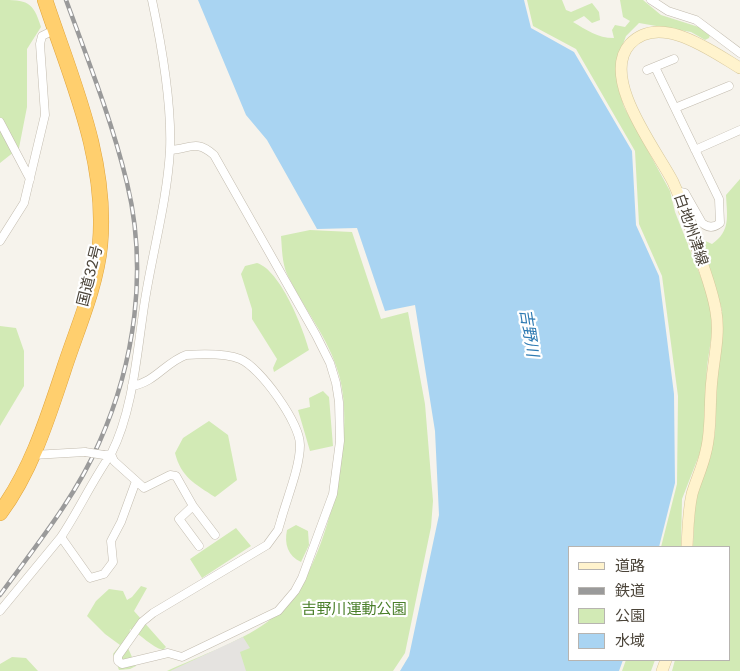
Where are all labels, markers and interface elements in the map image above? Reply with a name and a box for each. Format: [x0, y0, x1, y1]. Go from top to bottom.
street label: 白地州津線 [669, 192, 711, 268]
street label: 国道32号 [75, 244, 107, 308]
water label: 吉野川 [515, 308, 541, 358]
legend [568, 546, 730, 661]
text: 道路 [615, 555, 645, 576]
text: 鉄道 [615, 580, 645, 601]
park label: 吉野川運動公園 [302, 601, 406, 619]
text: 公園 [615, 605, 645, 626]
text: 水域 [615, 630, 645, 651]

